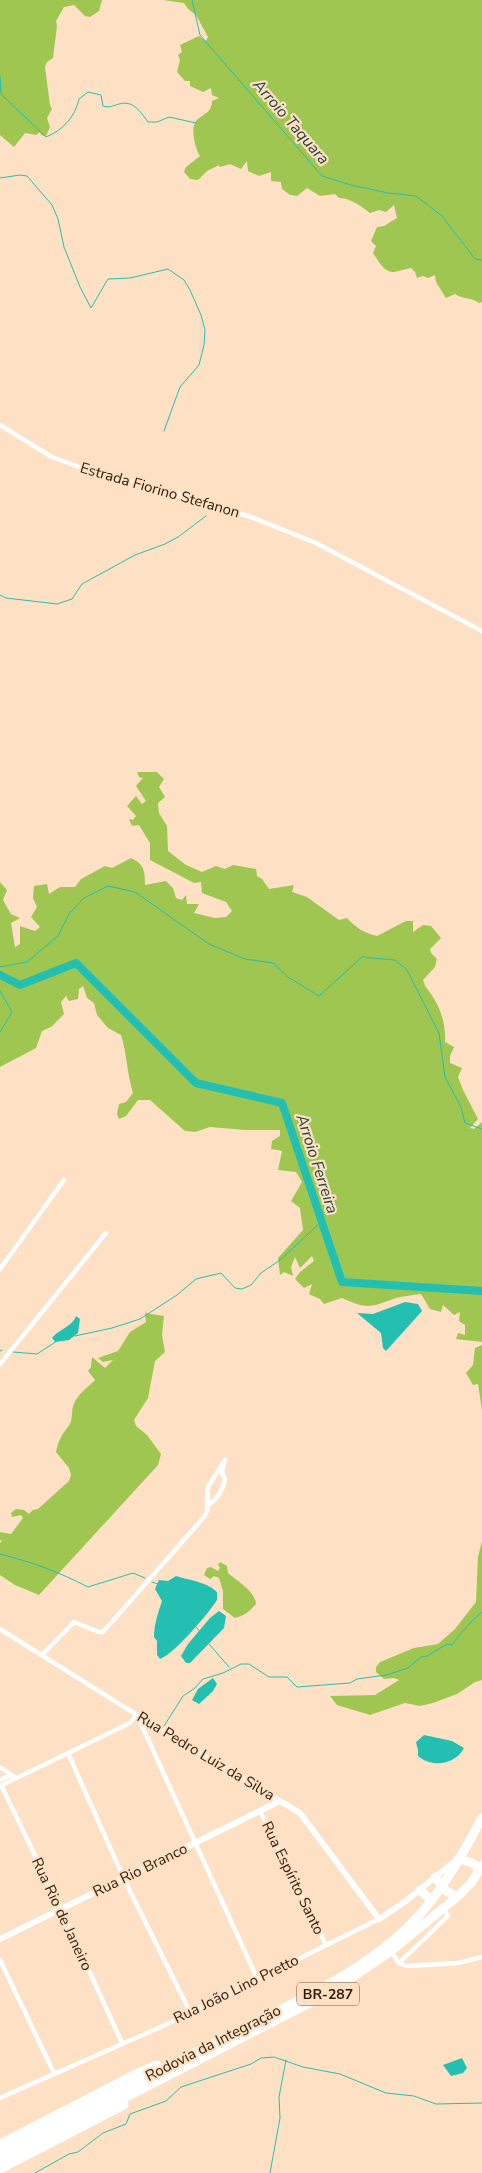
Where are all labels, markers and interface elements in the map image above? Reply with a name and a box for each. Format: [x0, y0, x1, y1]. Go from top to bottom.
water label: Arroio Taquara [247, 74, 334, 169]
street label: Estrada Fiorino Stefanon [78, 458, 242, 522]
water label: Arroio Ferreira [290, 1111, 343, 1217]
street label: Rua Pedro Luiz da Silva [133, 1707, 279, 1805]
street label: Rua Espírito Santo [257, 1818, 329, 1938]
street label: Rua Rio Branco [89, 1838, 191, 1902]
street label: Rua Rio de Janeiro [27, 1854, 97, 1974]
street label: Rua João Lino Pretto [170, 1950, 302, 2028]
road number: BR-287 [297, 1982, 359, 2006]
street label: Rodovia da Integração [142, 2000, 284, 2086]

